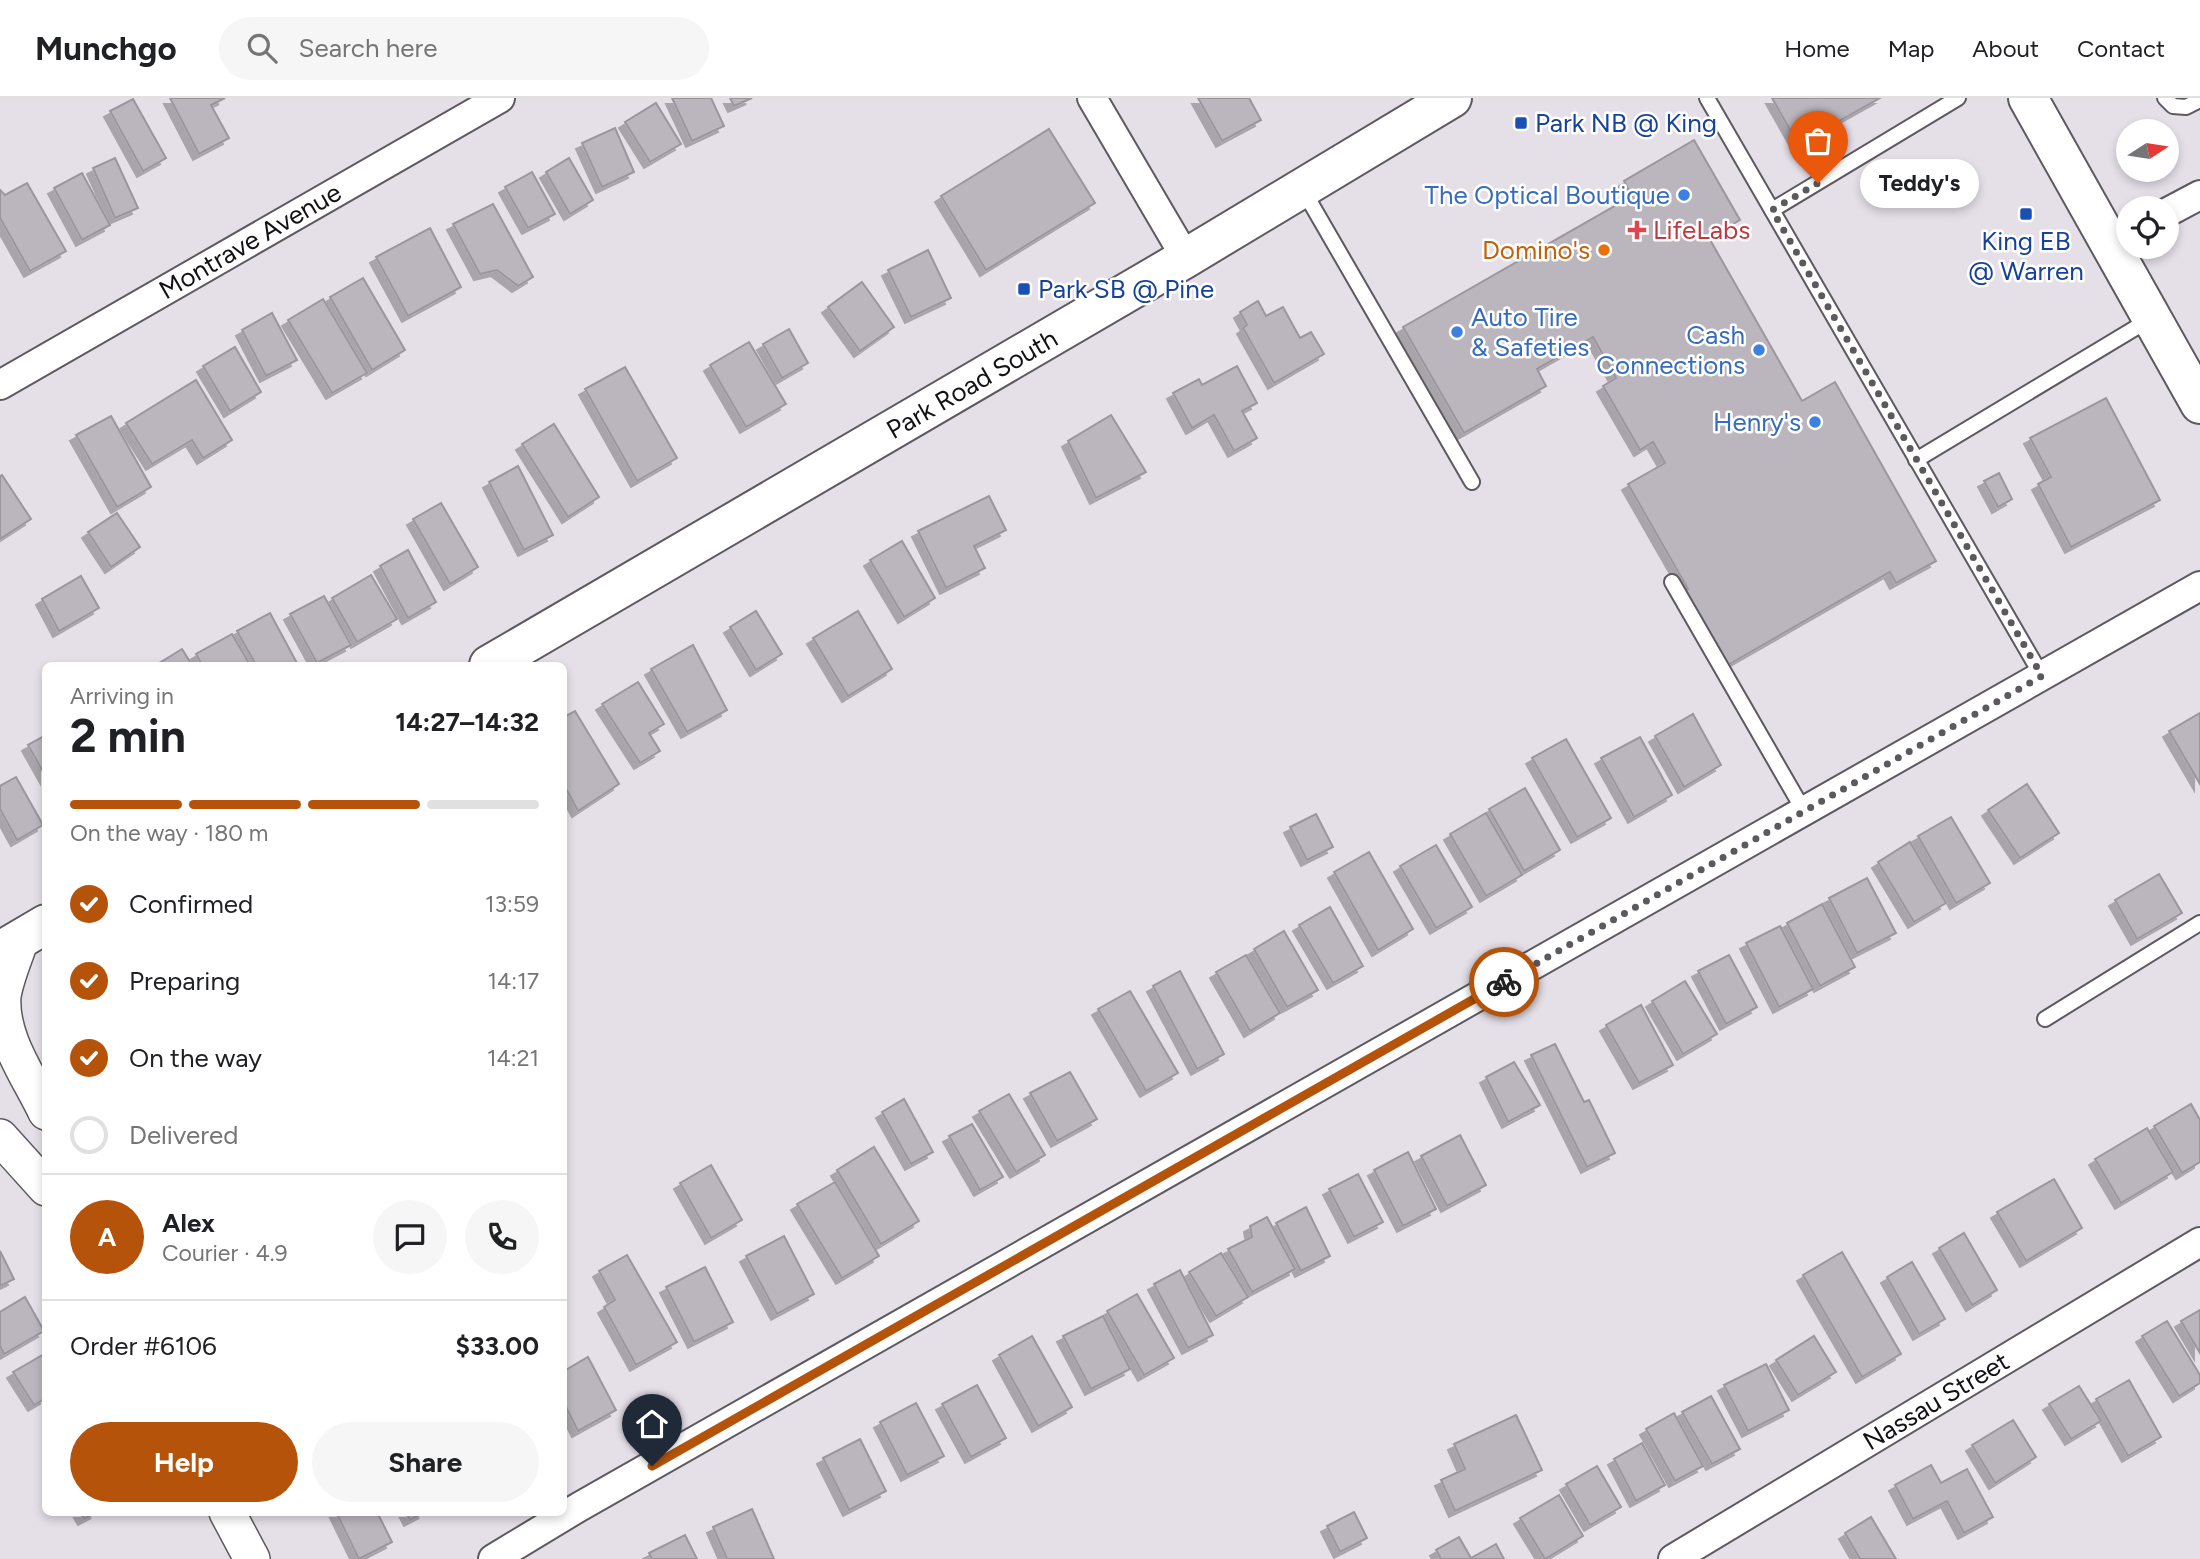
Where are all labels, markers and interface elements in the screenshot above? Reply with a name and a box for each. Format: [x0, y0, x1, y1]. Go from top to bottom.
search box [219, 17, 709, 80]
text: Munchgo [35, 29, 177, 68]
icon: search [243, 29, 281, 67]
text: Search here [299, 32, 438, 64]
text: Home [1784, 34, 1850, 63]
text: Map [1888, 34, 1934, 63]
text: About [1972, 34, 2039, 63]
text: Contact [2077, 34, 2165, 63]
place label: Park NB @ King [1535, 107, 1717, 139]
pin [1788, 111, 1848, 183]
marker: Park NB @ King [1513, 115, 1529, 131]
north arrow [2116, 119, 2179, 182]
map controls [2116, 119, 2179, 259]
icon: bag [1799, 122, 1837, 160]
callout: Teddy's [1860, 158, 1979, 208]
text: Teddy's [1879, 169, 1960, 197]
street label: Montrave Avenue [153, 176, 347, 306]
place label: The Optical Boutique [1425, 179, 1670, 211]
marker: The Optical Boutique [1676, 187, 1692, 203]
button: locate [2116, 196, 2179, 259]
marker: King EB @ Warren [2018, 206, 2034, 222]
place label: LifeLabs [1653, 214, 1750, 246]
marker: LifeLabs [1627, 220, 1647, 240]
place label: King EB @ Warren [1968, 225, 2084, 287]
place label: Domino's [1482, 234, 1590, 266]
marker: Domino's [1596, 242, 1612, 258]
place label: Park SB @ Pine [1038, 273, 1214, 305]
marker: Park SB @ Pine [1016, 281, 1032, 297]
place label: Auto Tire & Safeties [1471, 301, 1589, 363]
place label: Cash Connections [1596, 319, 1745, 381]
street label: Park Road South [881, 322, 1063, 446]
marker: Auto Tire & Safeties [1449, 324, 1465, 340]
marker: Cash Connections [1751, 342, 1767, 358]
place label: Henry's [1713, 406, 1801, 438]
marker: Henry's [1807, 414, 1823, 430]
text: Arriving in [70, 682, 174, 710]
text: 14:27–14:32 [395, 706, 539, 738]
text: 2 min [70, 708, 186, 764]
text: On the way · 180 m [70, 819, 268, 847]
icon: check [70, 885, 108, 923]
text: Confirmed [129, 888, 253, 920]
text: 13:59 [485, 890, 539, 918]
courier [1469, 947, 1539, 1017]
icon: check [70, 962, 108, 1000]
icon: bike [1485, 963, 1523, 1001]
text: Preparing [129, 965, 240, 997]
text: 14:17 [488, 967, 539, 995]
icon: check [70, 1039, 108, 1077]
text: On the way [129, 1042, 262, 1074]
text: 14:21 [487, 1044, 539, 1072]
text: Delivered [129, 1119, 238, 1151]
button: chat [373, 1200, 447, 1274]
button: phone [465, 1200, 539, 1274]
text: Alex [162, 1207, 215, 1239]
text: A [98, 1221, 116, 1253]
text: Courier · 4.9 [162, 1239, 288, 1267]
text: Order #6106 [70, 1330, 217, 1362]
text: $33.00 [456, 1330, 539, 1362]
street label: Nassau Street [1857, 1345, 2015, 1457]
pin [622, 1394, 682, 1466]
icon: home [633, 1405, 671, 1443]
button: Help [70, 1422, 298, 1502]
button: Share [312, 1422, 539, 1502]

